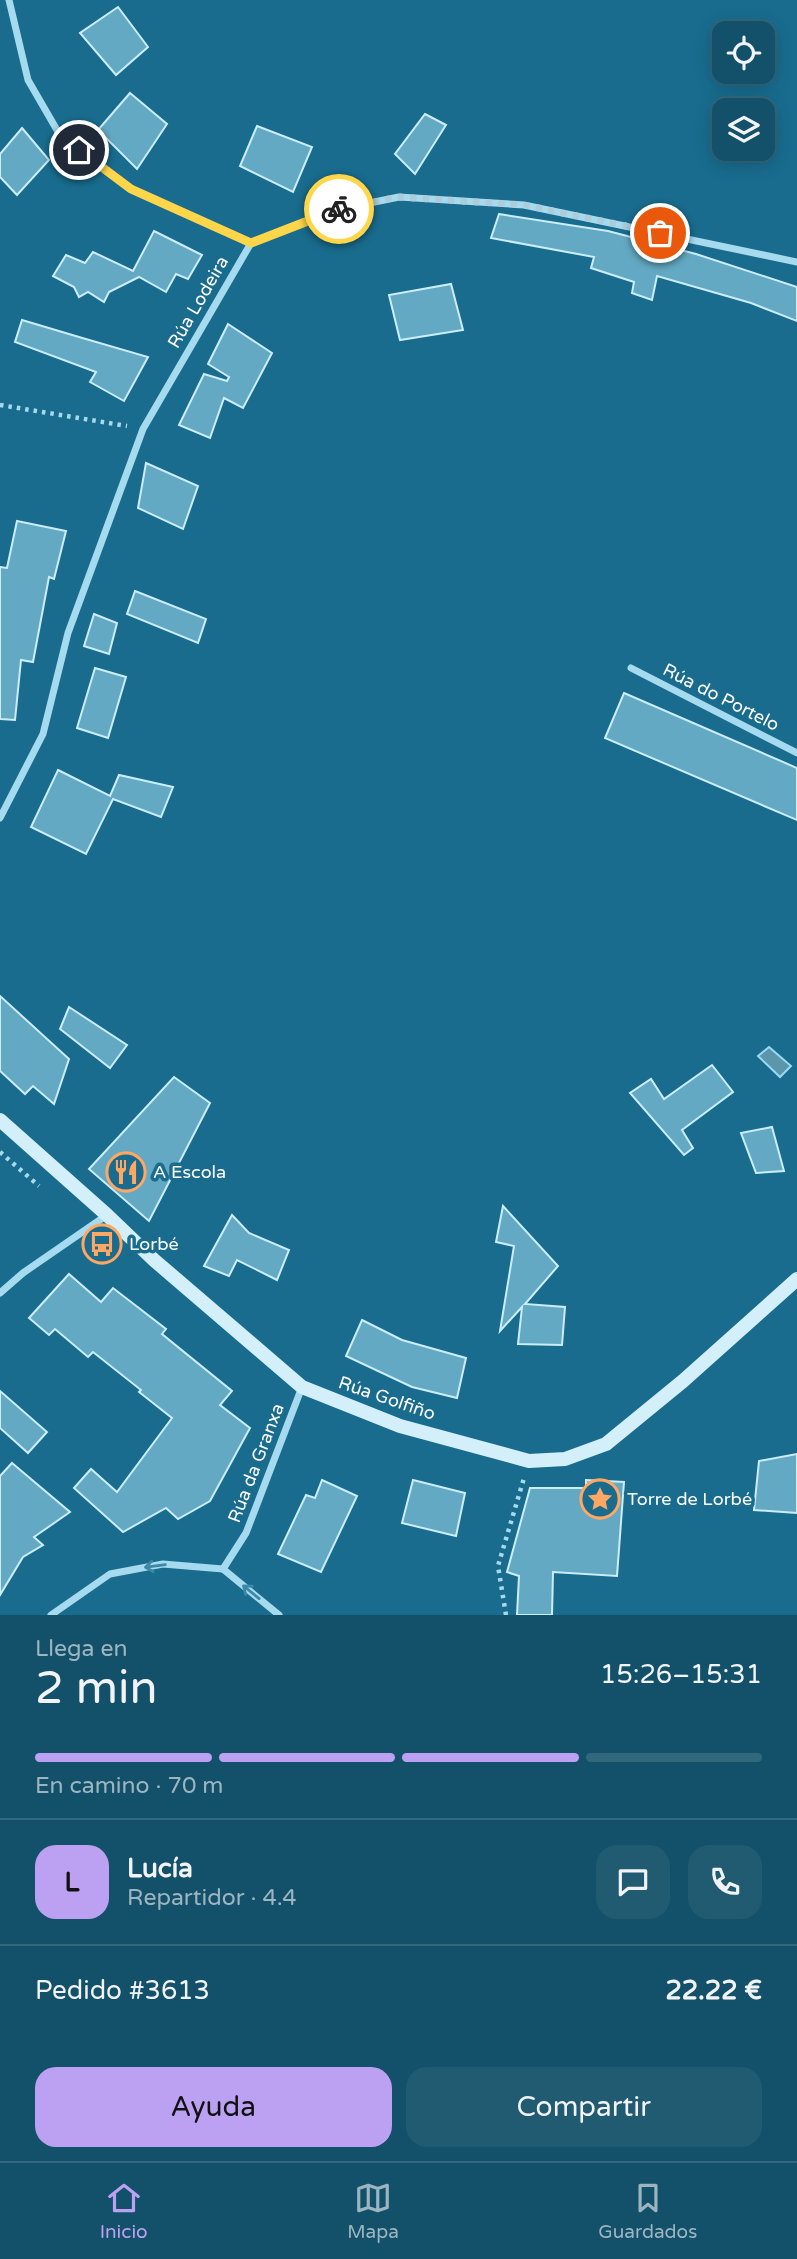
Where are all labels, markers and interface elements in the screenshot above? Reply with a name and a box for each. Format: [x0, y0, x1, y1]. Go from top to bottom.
map controls [712, 21, 775, 161]
button: locate [712, 21, 775, 84]
button: layers [712, 98, 775, 161]
pin [49, 120, 109, 180]
icon: home [60, 131, 98, 169]
courier [304, 174, 374, 244]
icon: bike [320, 190, 358, 228]
pin [630, 203, 690, 263]
icon: bag [641, 214, 679, 252]
street label: Rúa Lodeira [163, 252, 233, 352]
street label: Rúa do Portelo [659, 658, 783, 736]
restaurant icon: A Escola [105, 1151, 147, 1193]
place label: A Escola [153, 1161, 226, 1183]
bus stop icon: Lorbé [81, 1223, 123, 1265]
place label: Lorbé [129, 1233, 179, 1255]
street label: Rúa Golfiño [336, 1371, 438, 1425]
street label: Rúa da Granxa [223, 1400, 289, 1526]
place icon: Torre de Lorbé [579, 1478, 621, 1520]
place label: Torre de Lorbé [627, 1488, 752, 1510]
one-way arrow [145, 1560, 167, 1573]
one-way arrow [243, 1584, 261, 1600]
text: Llega en [35, 1635, 127, 1663]
text: 15:26–15:31 [600, 1659, 762, 1690]
text: 2 min [35, 1661, 158, 1716]
text: En camino · 70 m [35, 1772, 223, 1800]
button: chat [596, 1845, 670, 1919]
button: phone [688, 1845, 762, 1919]
text: Lucía [127, 1853, 193, 1884]
text: L [65, 1867, 79, 1898]
text: Repartidor · 4.4 [127, 1884, 297, 1912]
text: Pedido #3613 [35, 1975, 210, 2006]
text: 22.22 € [665, 1975, 762, 2006]
button: Ayuda [35, 2067, 392, 2147]
button: Compartir [406, 2067, 762, 2147]
tab: Inicio [100, 2179, 148, 2243]
tab: Mapa [347, 2179, 399, 2243]
tab: Guardados [598, 2179, 697, 2243]

